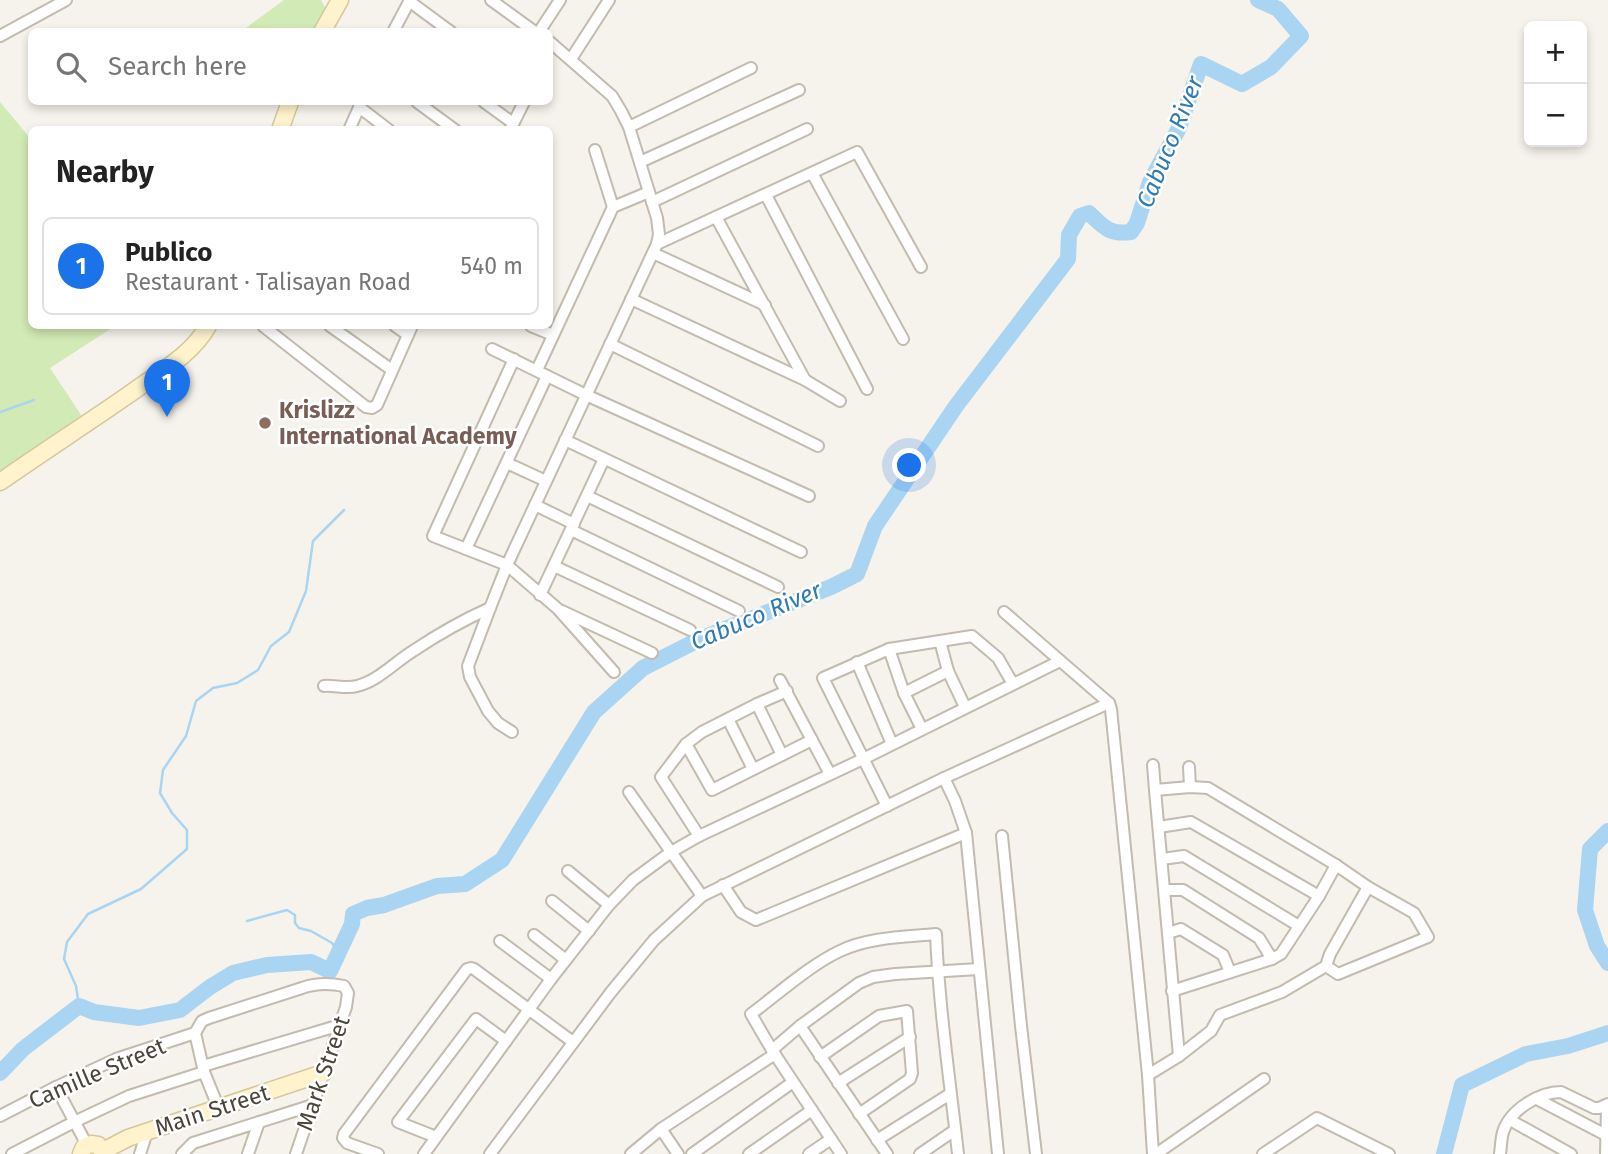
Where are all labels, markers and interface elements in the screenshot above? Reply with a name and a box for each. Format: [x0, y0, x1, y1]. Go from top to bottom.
map controls [1524, 21, 1587, 147]
button: + [1524, 21, 1587, 84]
search box [28, 28, 553, 105]
icon: search [52, 48, 90, 86]
text: Search here [108, 51, 247, 82]
water label: Cabuco River [1131, 71, 1209, 212]
button: − [1524, 84, 1587, 147]
text: Nearby [56, 154, 154, 190]
text: Publico [125, 237, 213, 268]
text: 1 [76, 252, 86, 280]
text: 540 m [461, 252, 523, 280]
text: Restaurant · Talisayan Road [125, 268, 411, 296]
pin: 1 [144, 359, 190, 417]
place label: Krislizz International Academy [279, 396, 518, 450]
marker: Krislizz International Academy [257, 415, 273, 431]
your location [892, 448, 926, 482]
water label: Cabuco River [686, 576, 826, 656]
street label: Mark Street [290, 1011, 356, 1134]
street label: Camille Street [24, 1031, 170, 1114]
street label: Main Street [151, 1078, 274, 1142]

